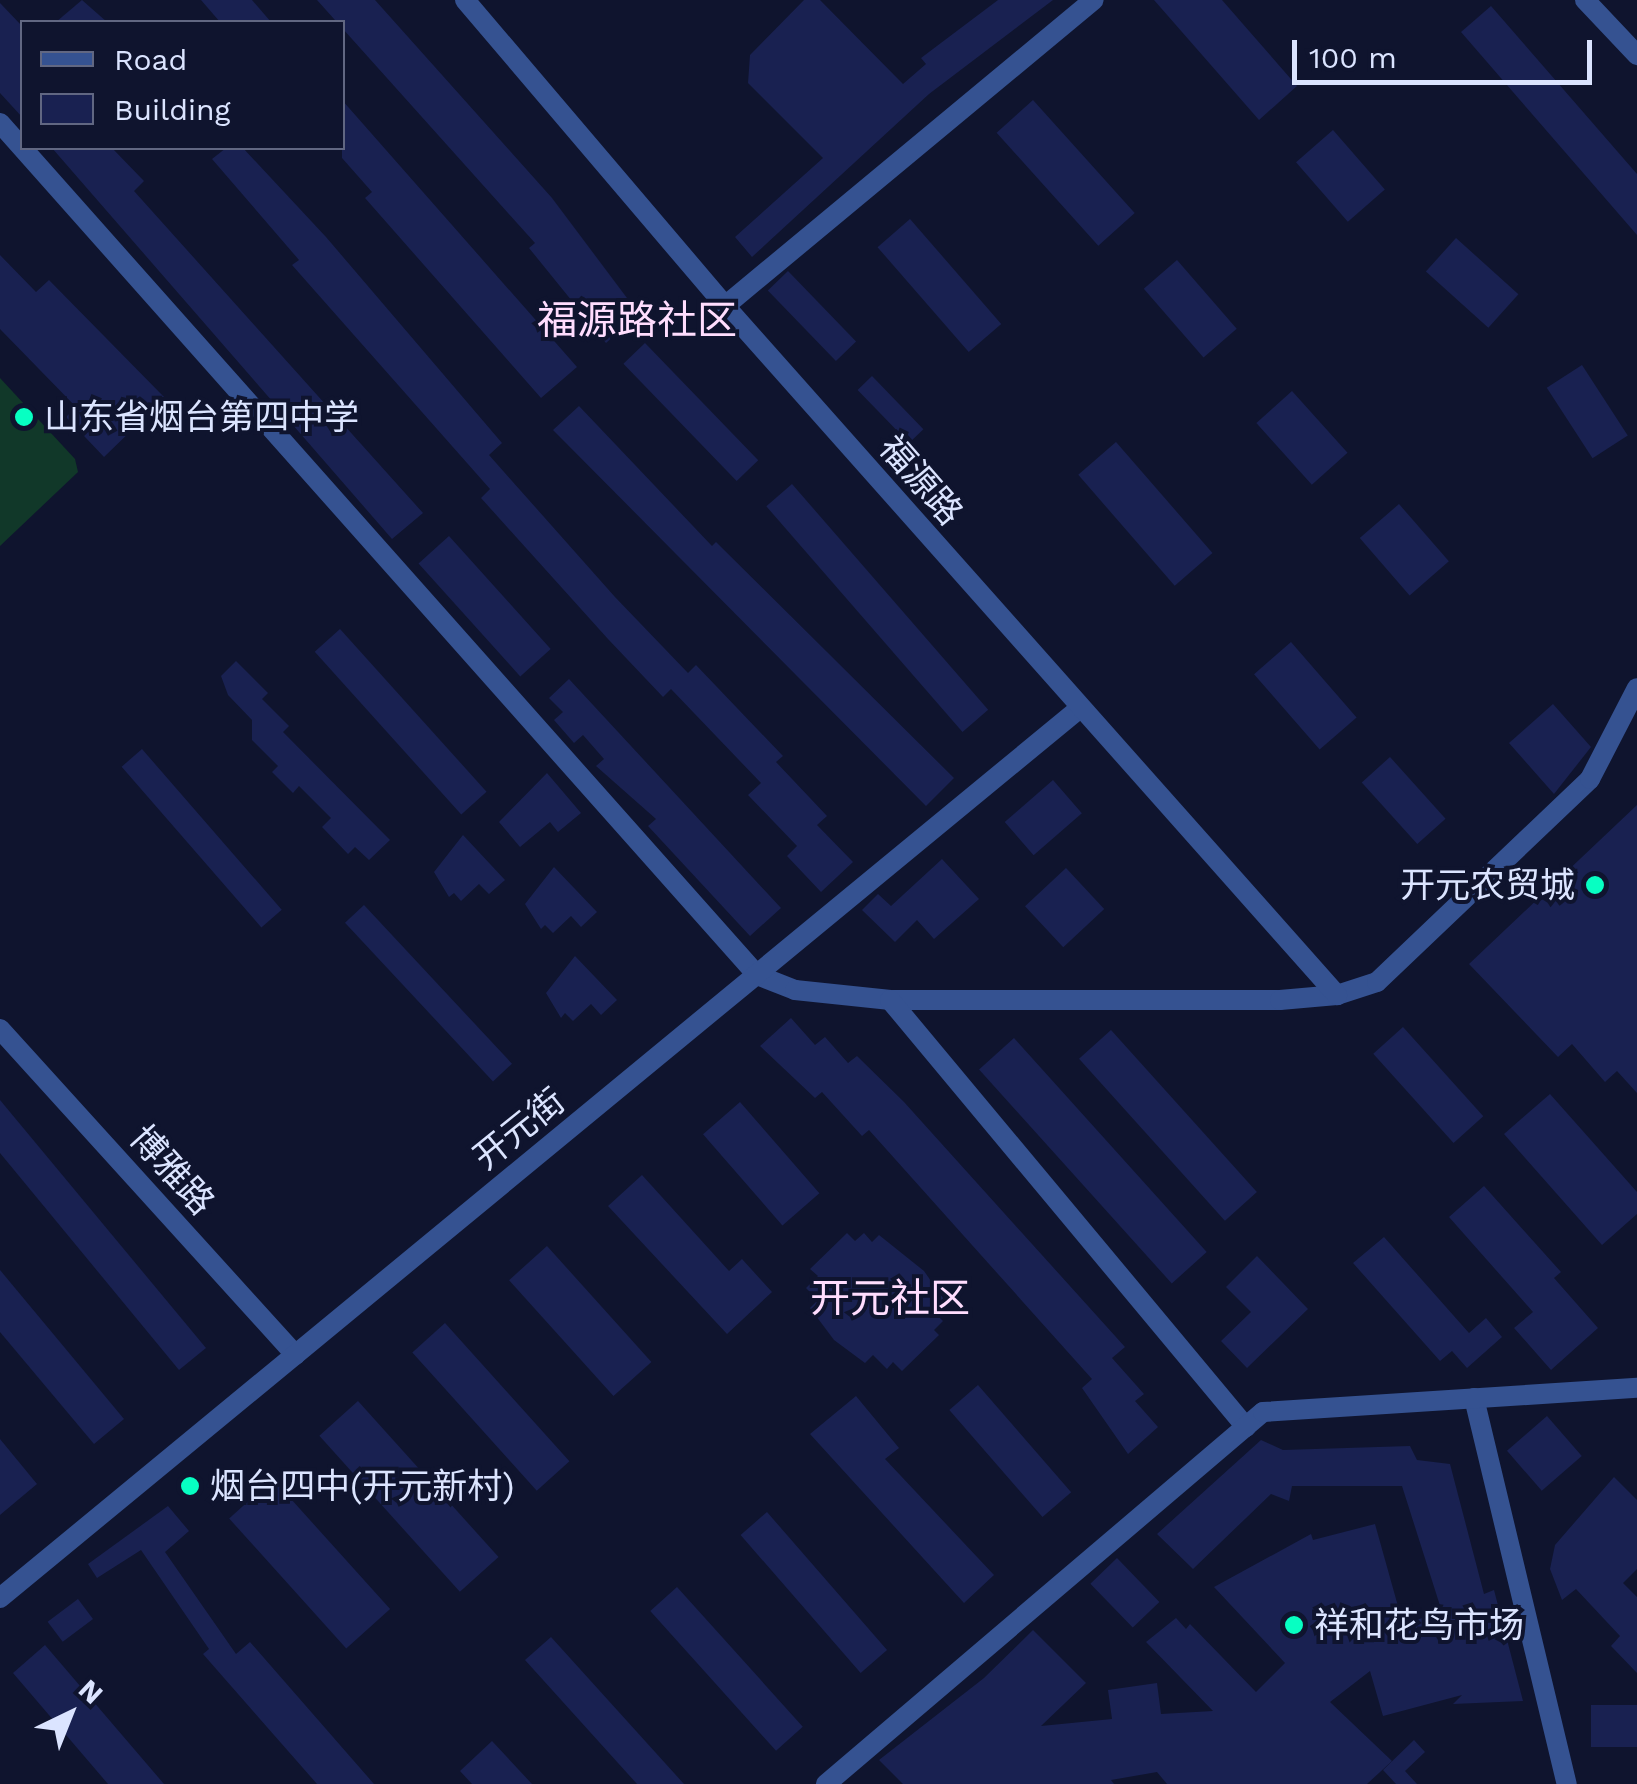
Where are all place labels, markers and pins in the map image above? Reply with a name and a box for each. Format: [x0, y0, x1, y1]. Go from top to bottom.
place label: 山东省烟台第四中学 [44, 396, 359, 438]
marker: 山东省烟台第四中学 [13, 406, 35, 428]
place label: 开元农贸城 [1400, 864, 1575, 906]
marker: 开元农贸城 [1584, 874, 1606, 896]
place label: 烟台四中(开元新村) [210, 1465, 514, 1507]
marker: 烟台四中(开元新村) [179, 1475, 201, 1497]
place label: 祥和花鸟市场 [1314, 1604, 1524, 1646]
marker: 祥和花鸟市场 [1283, 1614, 1305, 1636]

